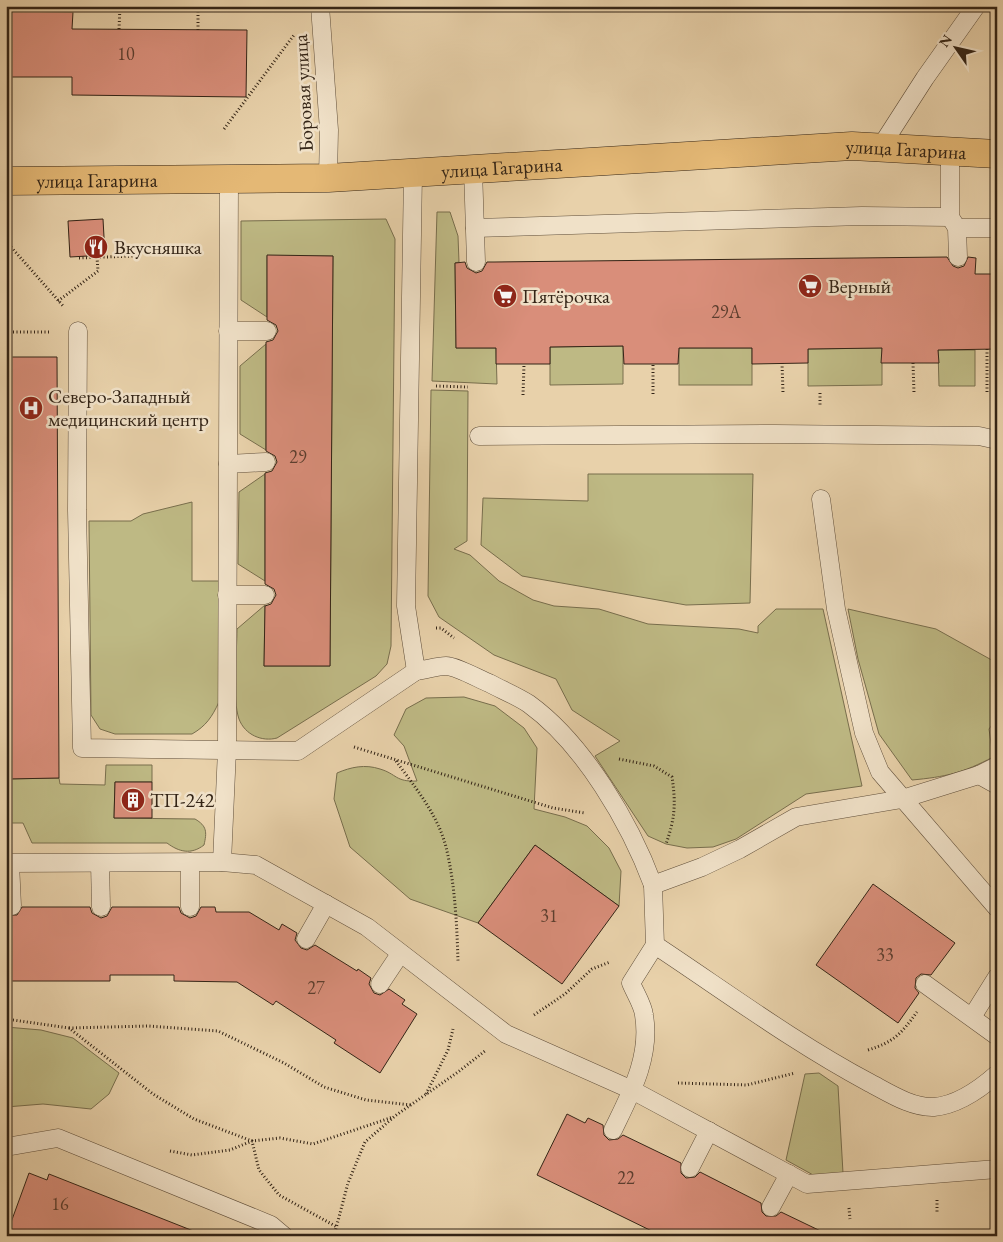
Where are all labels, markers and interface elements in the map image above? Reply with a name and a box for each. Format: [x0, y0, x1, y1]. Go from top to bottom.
north arrow [930, 22, 980, 72]
text: N [935, 30, 956, 50]
street label: Боровая улица [287, 33, 319, 153]
house number: 10 [117, 42, 135, 65]
street label: улица Гагарина [845, 133, 967, 165]
street label: улица Гагарина [440, 151, 563, 184]
street label: улица Гагарина [36, 167, 158, 194]
restaurant icon: Вкусняшка [83, 234, 109, 260]
place label: Вкусняшка [114, 234, 202, 260]
supermarket icon: Верный [797, 273, 823, 299]
place label: Верный [828, 273, 892, 299]
supermarket icon: Пятёрочка [492, 283, 518, 309]
place label: Пятёрочка [522, 283, 610, 309]
house number: 29А [711, 300, 741, 323]
place label: Северо-Западный медицинский центр [48, 383, 209, 432]
hospital icon: Северо-Западный медицинский центр [18, 395, 44, 421]
house number: 29 [289, 445, 307, 468]
building icon: ТП-242 [120, 787, 146, 813]
place label: ТП-242 [150, 787, 215, 813]
house number: 31 [540, 904, 558, 927]
house number: 33 [876, 943, 894, 966]
house number: 27 [307, 976, 325, 999]
house number: 22 [617, 1166, 635, 1189]
house number: 16 [51, 1192, 69, 1215]

